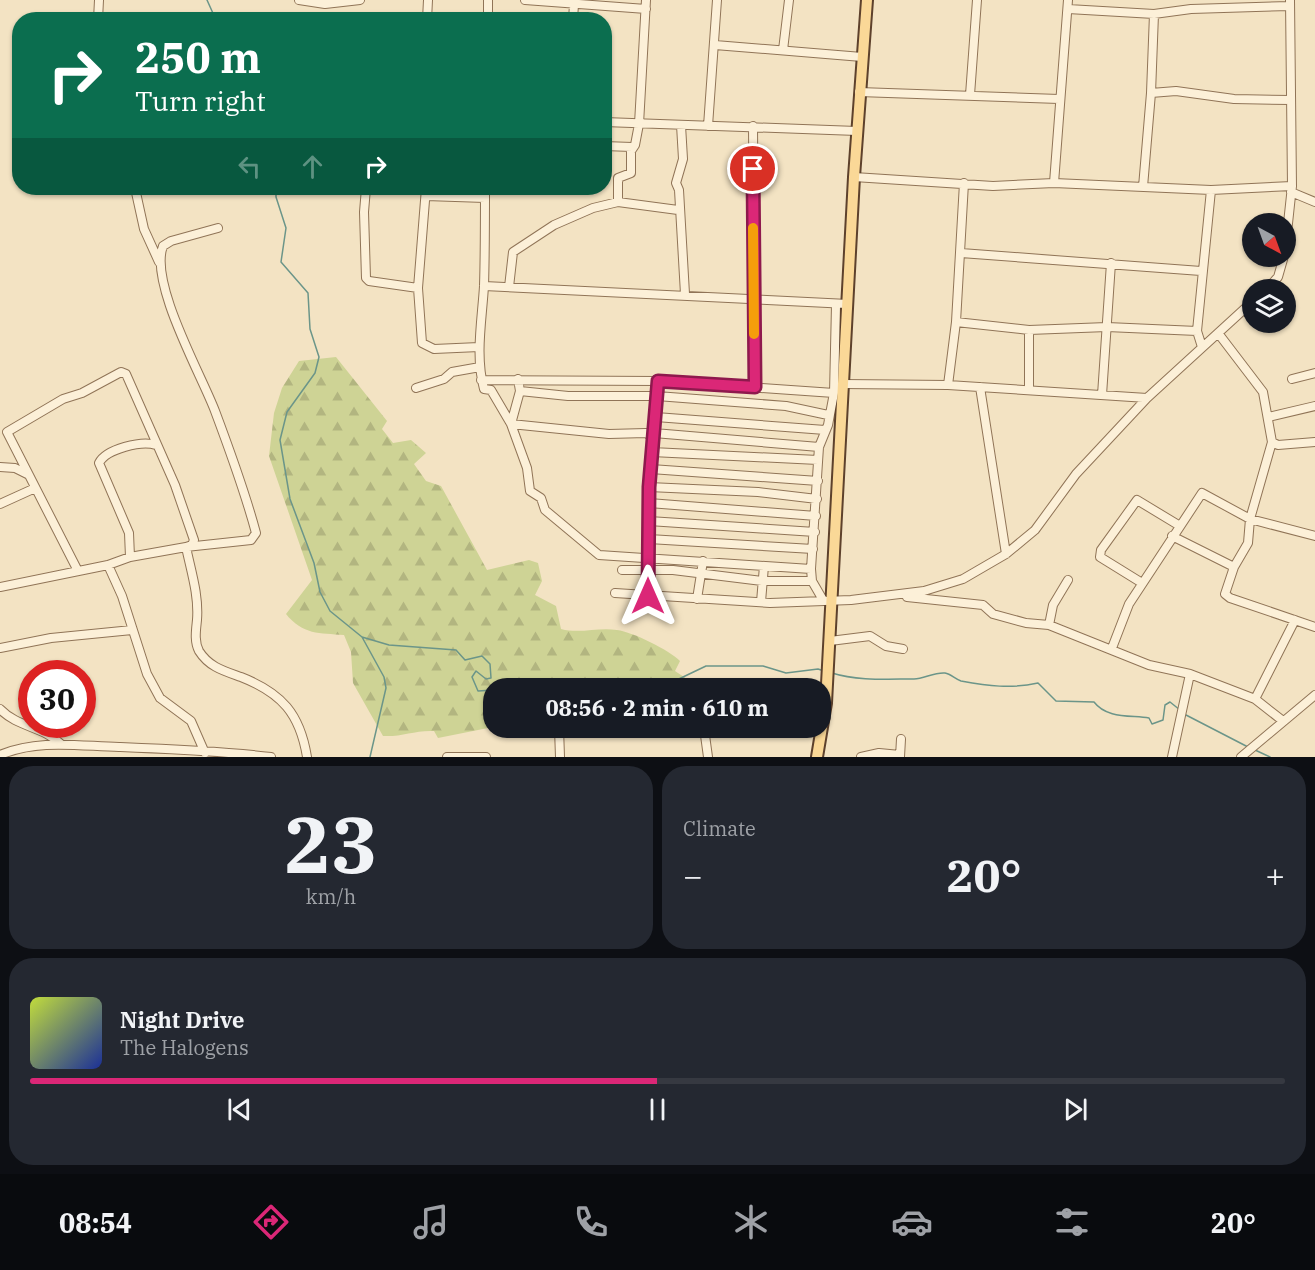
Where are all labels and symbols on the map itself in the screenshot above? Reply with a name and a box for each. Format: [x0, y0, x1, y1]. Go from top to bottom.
pin [727, 143, 778, 194]
north arrow [1242, 213, 1296, 267]
position arrow [616, 564, 680, 628]
speed limit sign: 30 [18, 660, 96, 738]

